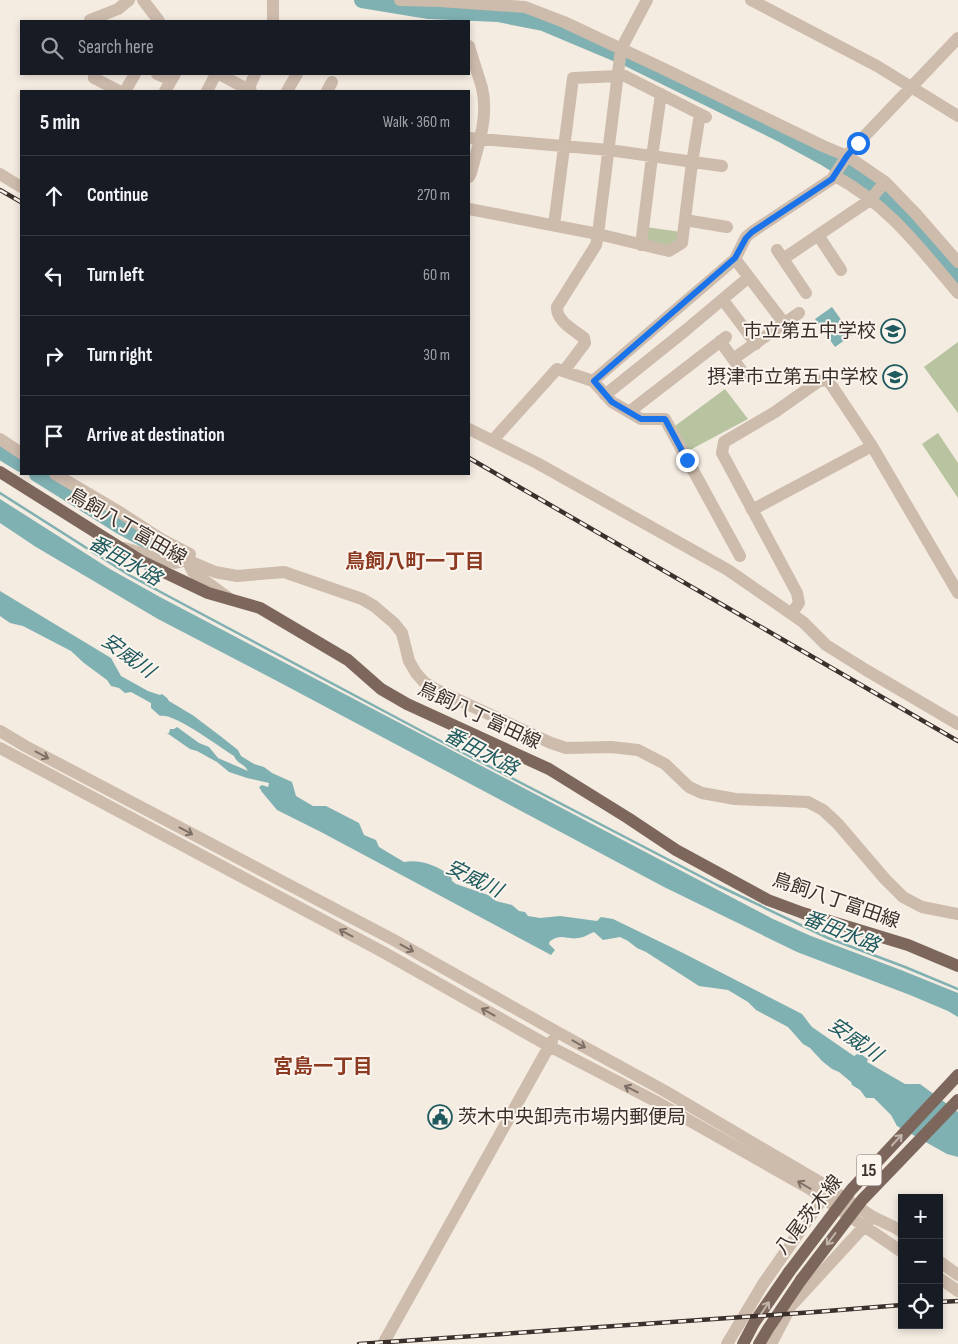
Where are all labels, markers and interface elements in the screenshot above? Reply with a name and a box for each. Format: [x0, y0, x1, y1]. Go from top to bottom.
search box [20, 20, 470, 75]
icon: search [38, 34, 66, 62]
text: Search here [78, 36, 154, 59]
text: 5 min [40, 110, 80, 135]
text: Walk · 360 m [383, 113, 450, 132]
route start [847, 132, 870, 155]
icon: ahead [40, 182, 68, 210]
text: Continue [87, 184, 148, 207]
text: 270 m [417, 186, 450, 205]
icon: left [40, 262, 68, 290]
text: Turn left [87, 264, 144, 287]
text: 60 m [423, 266, 450, 285]
school or university icon: 市立第五中学校 [880, 318, 906, 344]
place label: 市立第五中学校 [743, 320, 876, 343]
icon: right [40, 342, 68, 370]
text: Turn right [87, 344, 152, 367]
text: 30 m [423, 346, 450, 365]
school or university icon: 摂津市立第五中学校 [882, 364, 908, 390]
place label: 摂津市立第五中学校 [707, 366, 878, 389]
icon: arrive [40, 422, 68, 450]
text: Arrive at destination [87, 424, 225, 447]
route end [676, 449, 699, 472]
street label: 鳥飼八丁富田線 [64, 484, 190, 570]
water label: 番田水路 [84, 531, 167, 592]
district label: 鳥飼八町一丁目 [345, 550, 485, 574]
water label: 安威川 [97, 629, 161, 685]
street label: 鳥飼八丁富田線 [414, 677, 544, 755]
water label: 番田水路 [440, 723, 524, 782]
one-way arrow [35, 750, 50, 760]
one-way arrow [178, 827, 193, 836]
water label: 安威川 [442, 855, 508, 904]
street label: 鳥飼八丁富田線 [769, 868, 903, 934]
water label: 番田水路 [799, 906, 884, 959]
one-way arrow [339, 928, 354, 937]
one-way arrow [399, 943, 414, 953]
one-way arrow [481, 1006, 496, 1016]
water label: 安威川 [824, 1013, 888, 1068]
one-way arrow [571, 1040, 586, 1050]
district label: 宮島一丁目 [273, 1055, 373, 1079]
one-way arrow [624, 1084, 639, 1093]
public building icon: 茨木中央卸売市場内郵便局 [427, 1104, 453, 1130]
place label: 茨木中央卸売市場内郵便局 [458, 1106, 686, 1129]
one-way arrow [891, 1134, 903, 1147]
road number: 15 [856, 1154, 882, 1186]
street label: 八尾茨木線 [771, 1170, 847, 1260]
one-way arrow [796, 1180, 811, 1190]
map controls [898, 1194, 943, 1329]
button: + [898, 1194, 943, 1239]
one-way arrow [826, 1232, 837, 1245]
button: − [898, 1239, 943, 1284]
button: locate [898, 1284, 943, 1329]
one-way arrow [760, 1301, 770, 1315]

